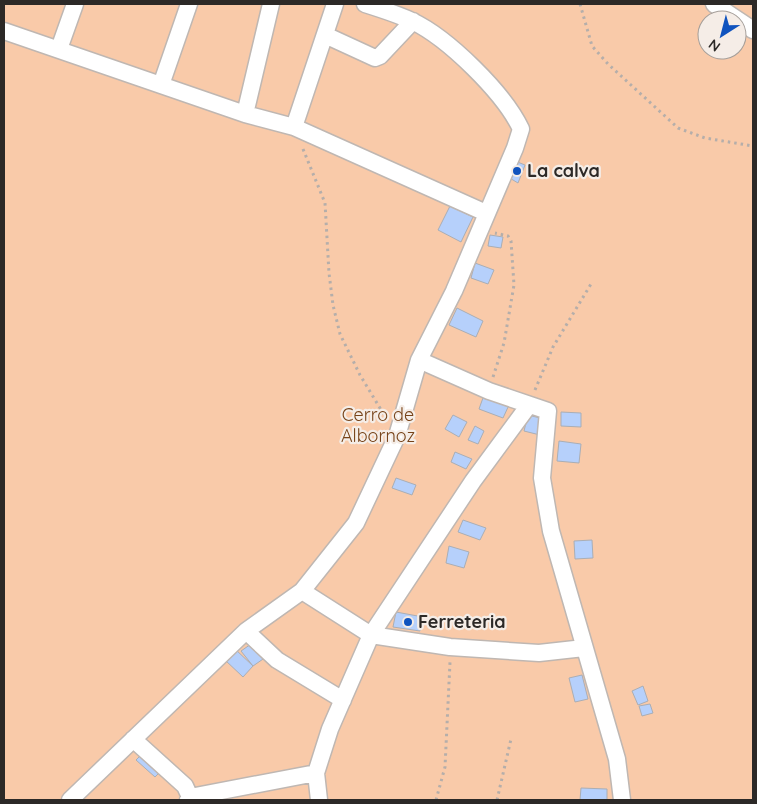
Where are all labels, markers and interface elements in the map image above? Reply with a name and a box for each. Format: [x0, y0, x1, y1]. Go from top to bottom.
north arrow [697, 10, 747, 60]
text: N [705, 35, 724, 56]
place label: La calva [527, 159, 600, 182]
marker: La calva [511, 165, 523, 177]
park label: Cerro de Albornoz [341, 403, 415, 447]
place label: Ferreteria [418, 610, 506, 633]
marker: Ferreteria [402, 616, 414, 628]

